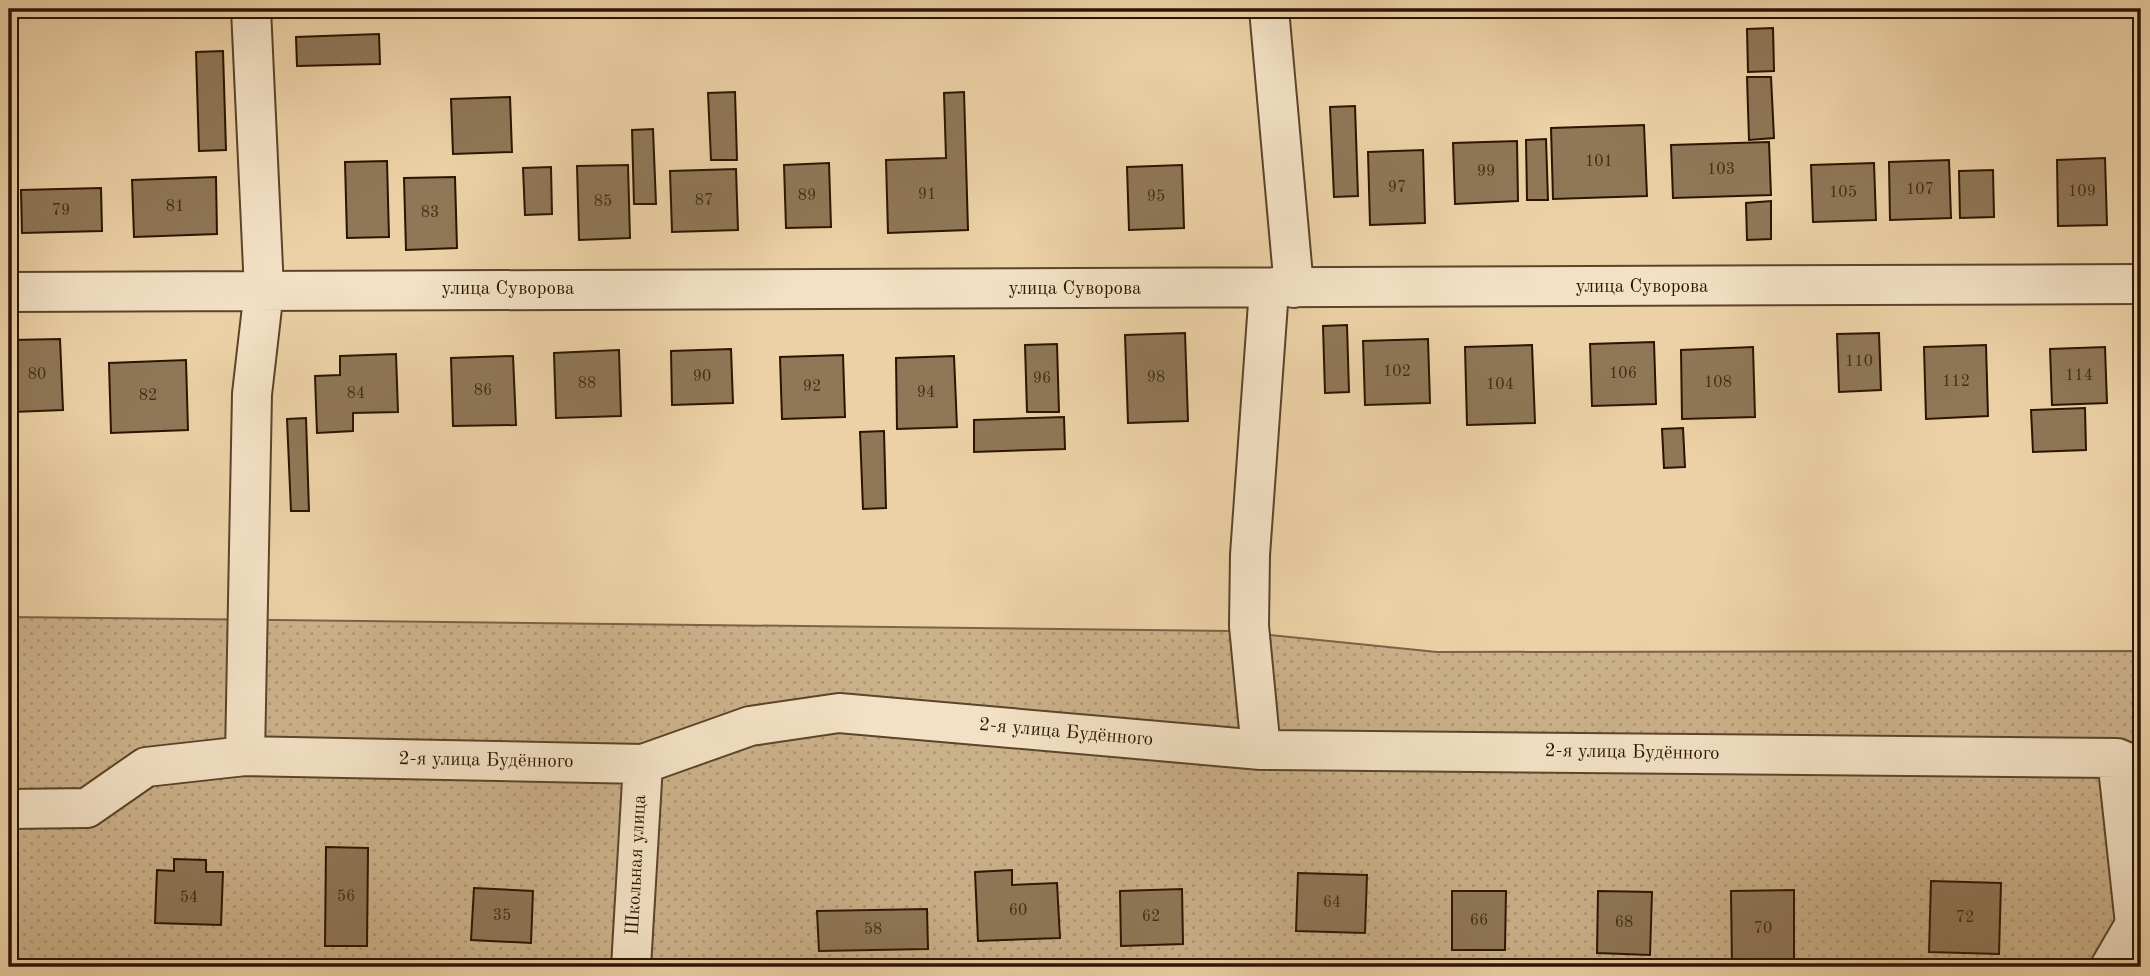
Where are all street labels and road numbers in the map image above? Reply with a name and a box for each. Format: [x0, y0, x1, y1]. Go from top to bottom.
street label: улица Суворова [1575, 278, 1709, 297]
street label: улица Суворова [441, 280, 575, 299]
street label: улица Суворова [1008, 280, 1142, 299]
street label: 2-я улица Будённого [978, 716, 1154, 750]
street label: 2-я улица Будённого [1544, 742, 1720, 764]
street label: 2-я улица Будённого [398, 750, 574, 772]
street label: Школьная улица [624, 794, 650, 936]

